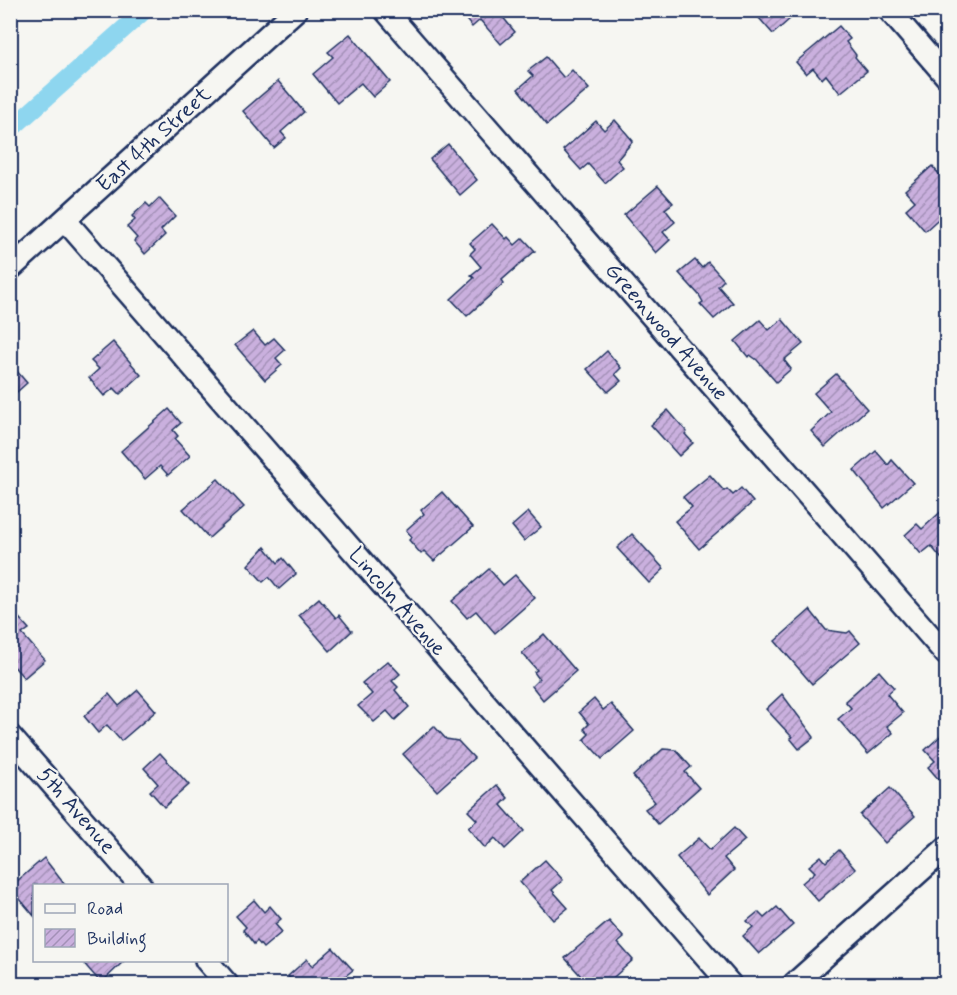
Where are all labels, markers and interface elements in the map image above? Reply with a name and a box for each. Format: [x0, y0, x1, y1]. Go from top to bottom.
street label: East 4th Street [91, 81, 217, 199]
street label: Greenwood Avenue [598, 257, 734, 407]
street label: Lincoln Avenue [342, 542, 452, 662]
street label: 5th Avenue [30, 762, 122, 861]
legend [33, 884, 228, 962]
text: Road [87, 897, 123, 921]
text: Building [87, 927, 147, 953]

